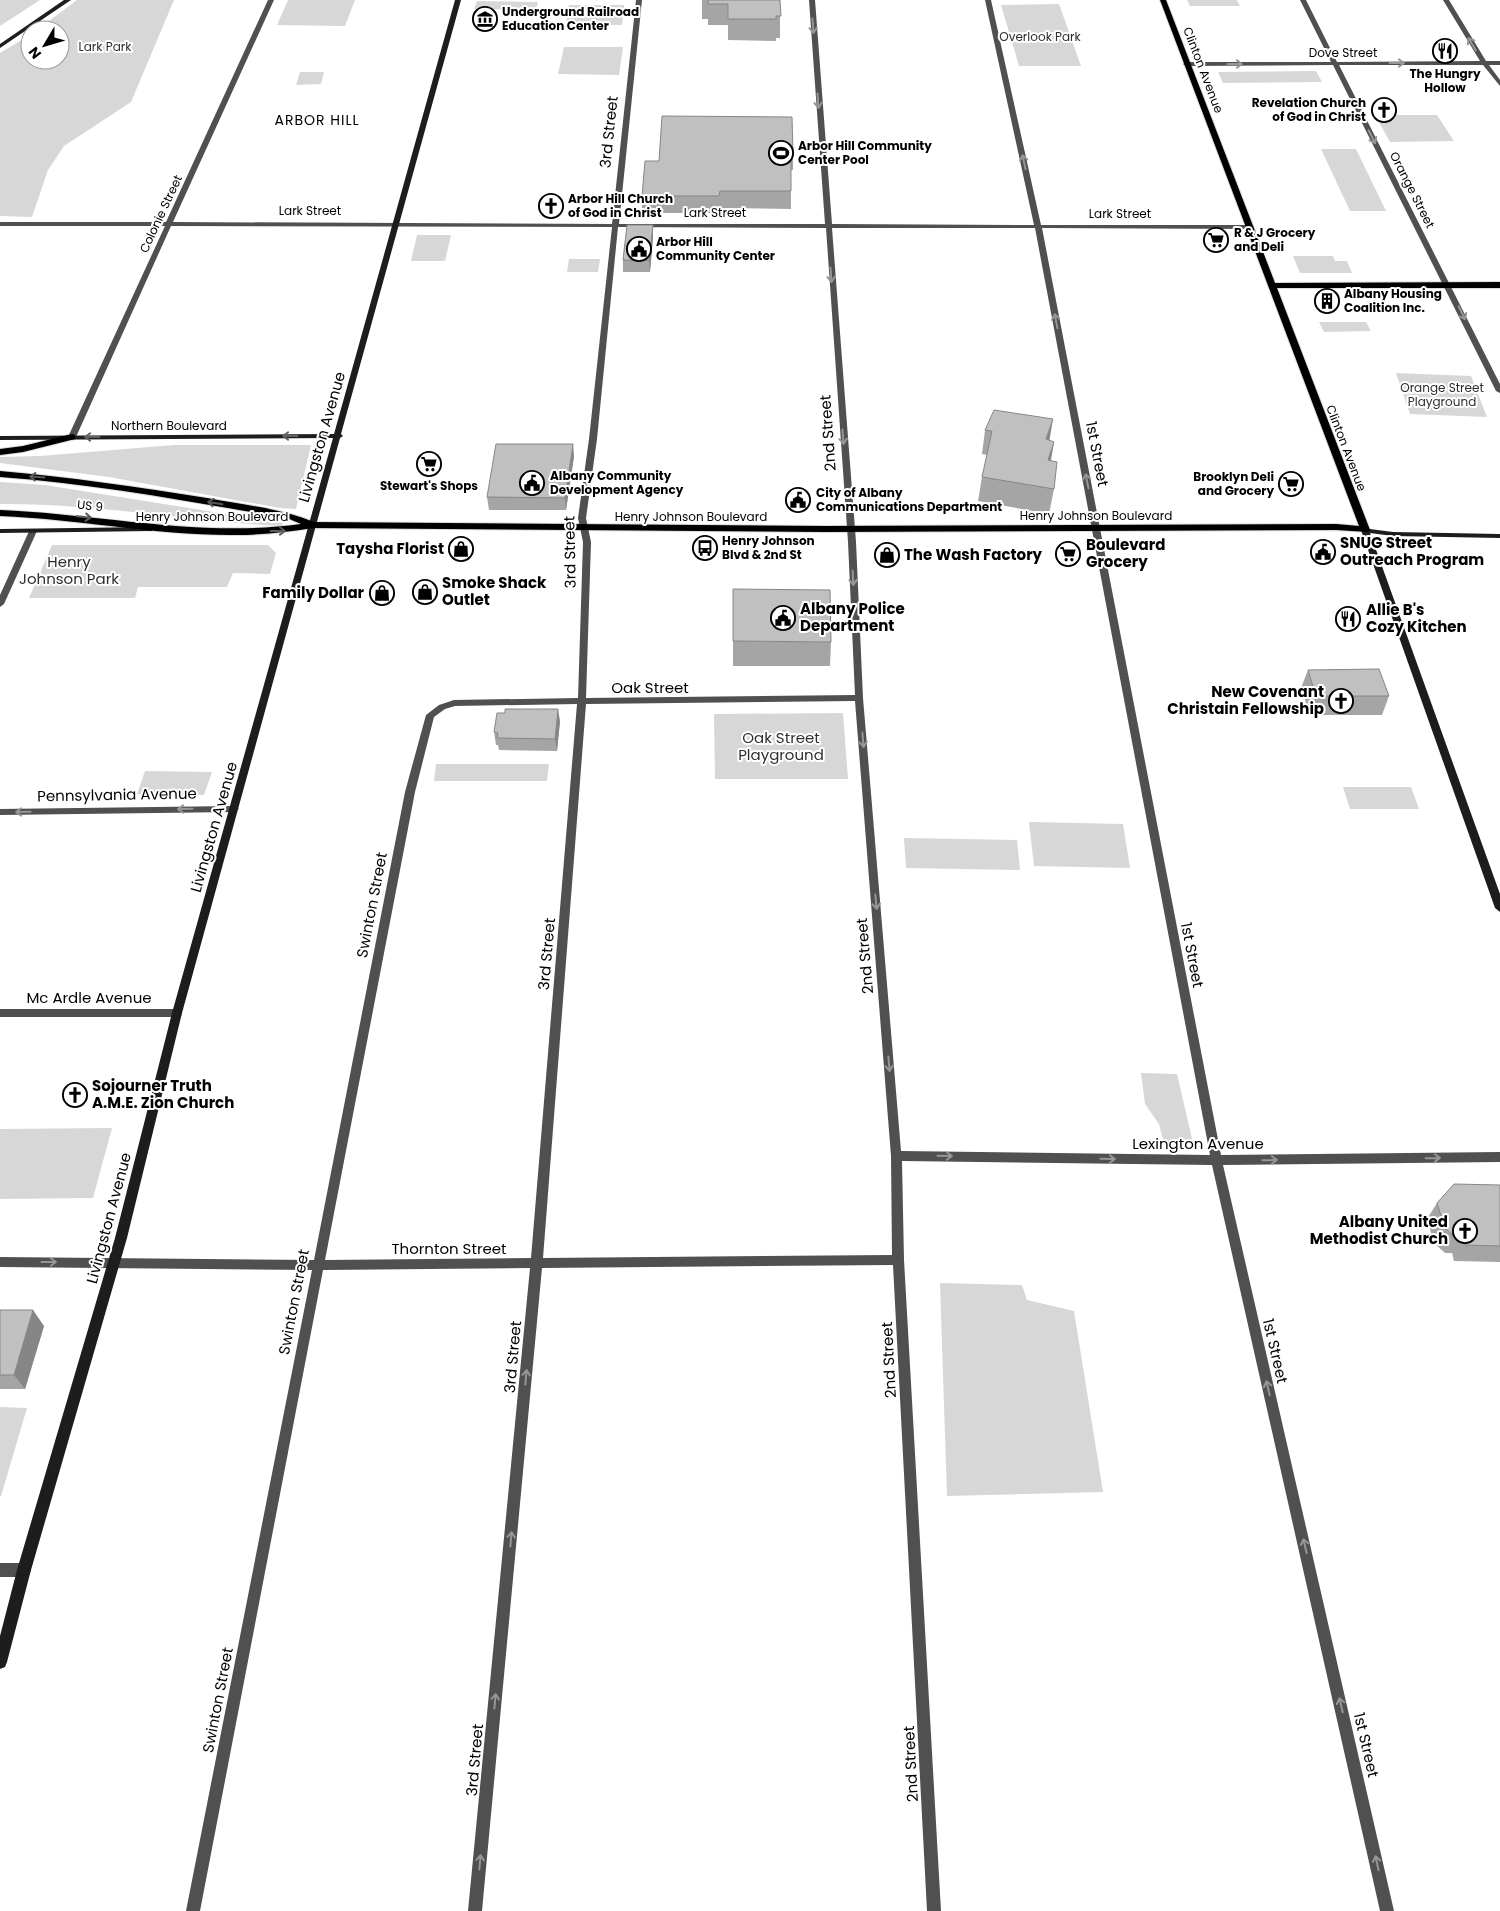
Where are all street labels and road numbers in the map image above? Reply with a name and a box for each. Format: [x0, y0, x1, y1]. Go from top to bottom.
street label: Clinton Avenue [1179, 24, 1228, 115]
street label: Dove Street [1309, 44, 1377, 61]
street label: 3rd Street [594, 95, 623, 169]
street label: Orange Street [1386, 149, 1439, 231]
street label: Colonie Street [135, 172, 186, 255]
street label: Lark Street [279, 202, 341, 219]
street label: Lark Street [684, 204, 746, 221]
street label: Lark Street [1089, 205, 1151, 222]
street label: Livingston Avenue [293, 369, 350, 505]
street label: 2nd Street [814, 394, 841, 472]
street label: Clinton Avenue [1322, 402, 1371, 493]
street label: Northern Boulevard [111, 417, 227, 434]
street label: 1st Street [1081, 419, 1114, 488]
street label: US 9 [76, 496, 104, 515]
street label: Henry Johnson Boulevard [1020, 507, 1172, 524]
street label: Henry Johnson Boulevard [136, 508, 288, 525]
street label: Henry Johnson Boulevard [615, 508, 767, 525]
street label: 3rd Street [558, 516, 581, 588]
street label: Oak Street [611, 677, 689, 698]
street label: Livingston Avenue [185, 759, 242, 895]
street label: Pennsylvania Avenue [37, 783, 197, 806]
street label: Swinton Street [351, 850, 392, 959]
street label: 3rd Street [533, 917, 560, 991]
street label: 2nd Street [851, 917, 878, 995]
street label: 1st Street [1176, 920, 1209, 989]
street label: Mc Ardle Avenue [26, 987, 152, 1008]
street label: Lexington Avenue [1132, 1133, 1264, 1154]
street label: Livingston Avenue [81, 1150, 136, 1286]
street label: Thornton Street [391, 1238, 507, 1259]
street label: Swinton Street [273, 1247, 314, 1356]
street label: 1st Street [1258, 1316, 1293, 1385]
street label: 3rd Street [499, 1320, 526, 1394]
street label: 2nd Street [876, 1321, 901, 1399]
street label: Swinton Street [197, 1645, 238, 1754]
street label: 1st Street [1349, 1710, 1384, 1779]
street label: 3rd Street [461, 1723, 488, 1797]
street label: 2nd Street [898, 1725, 923, 1803]

